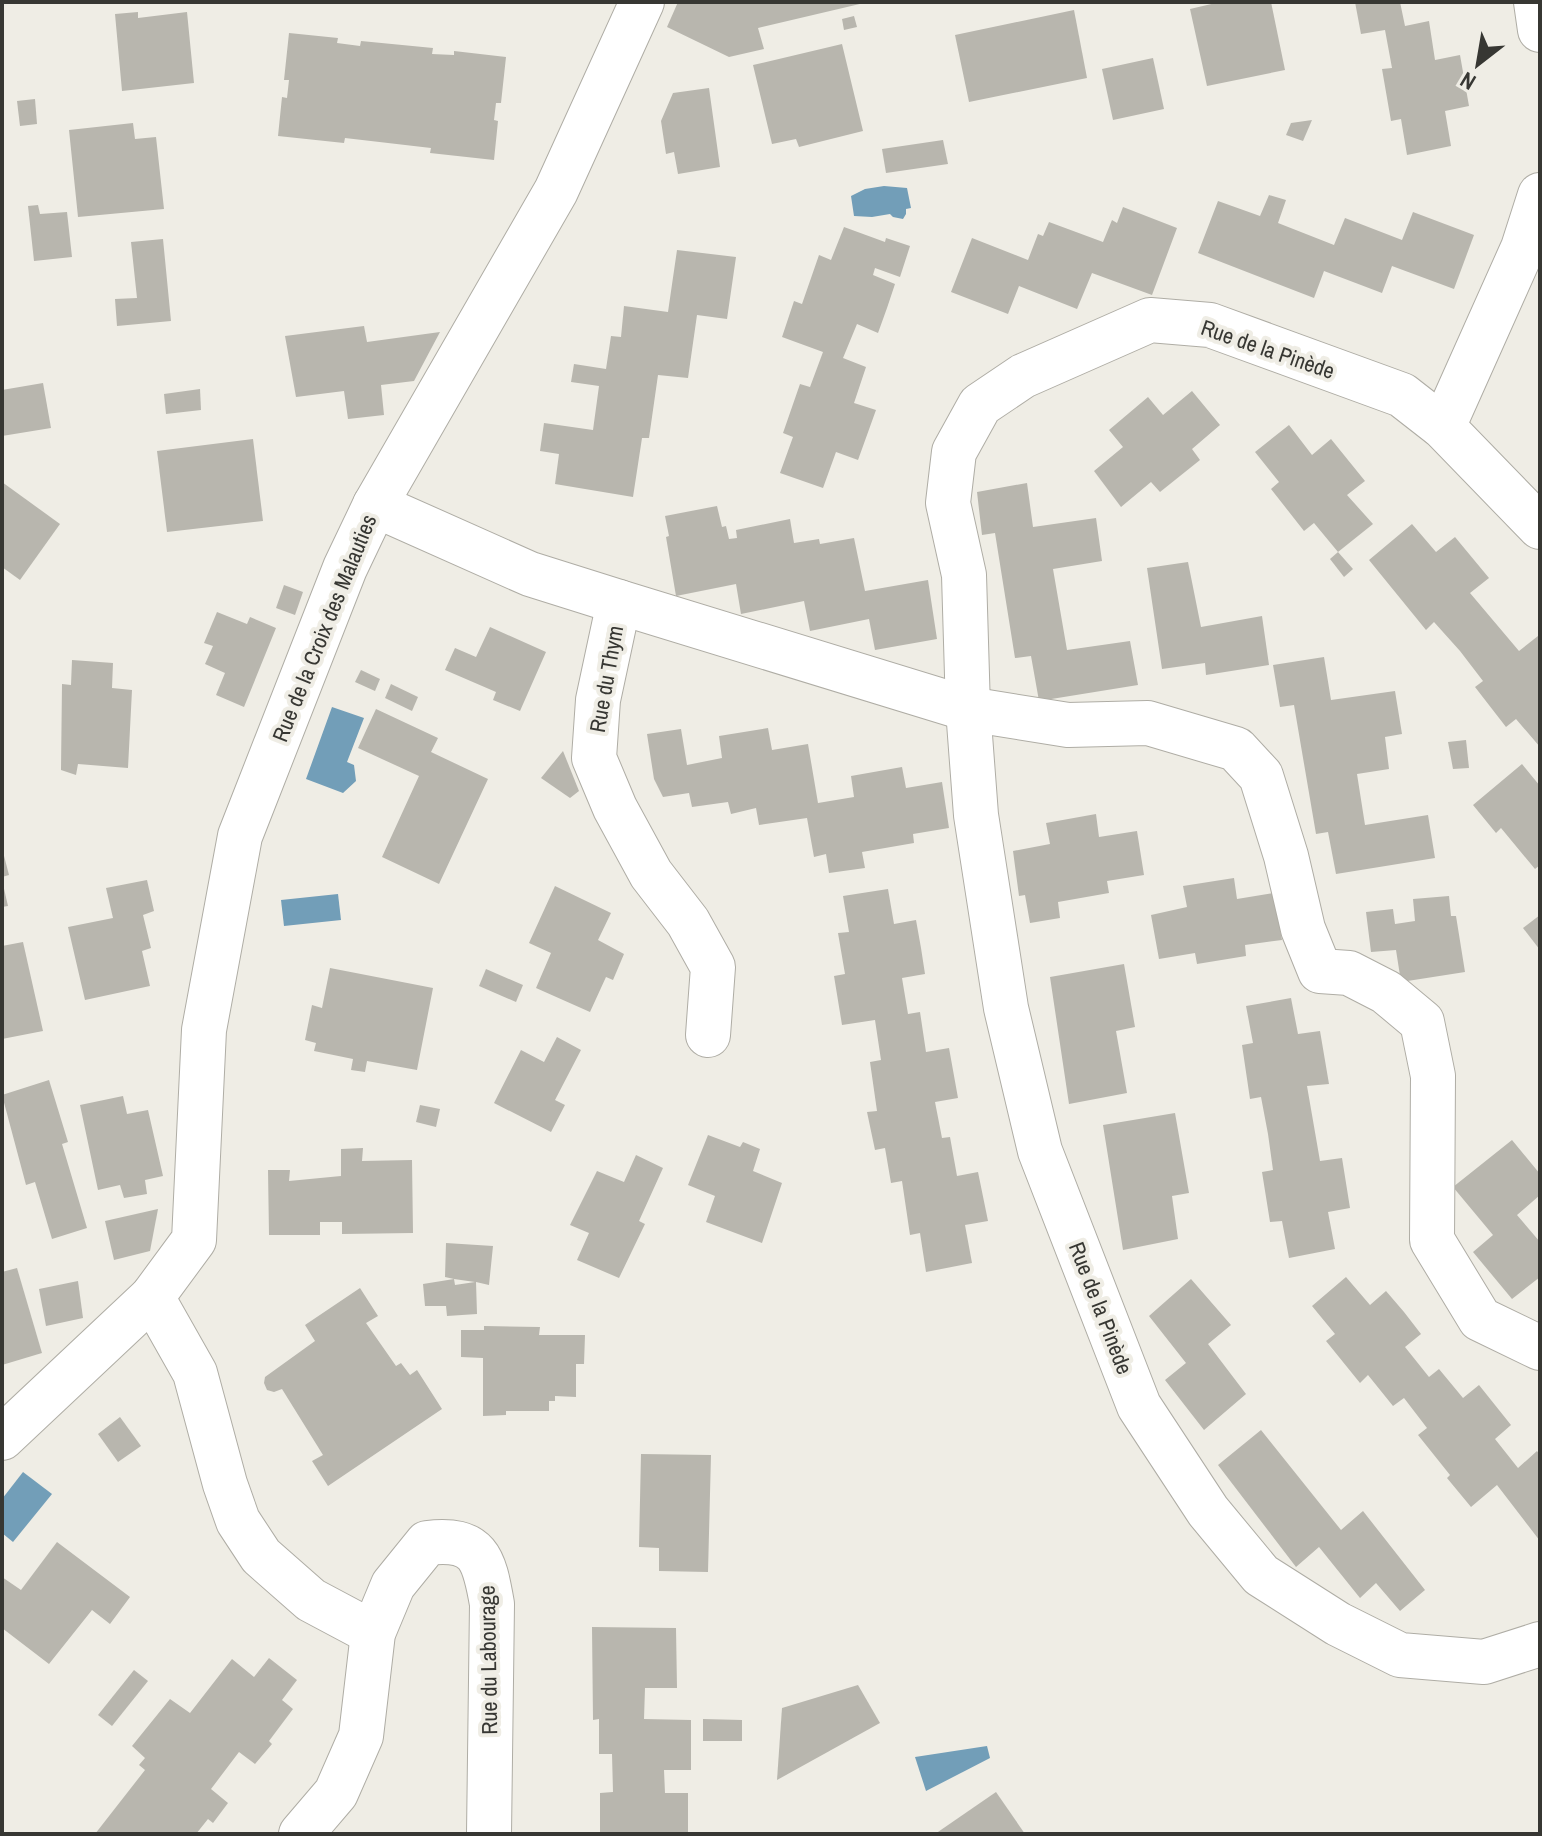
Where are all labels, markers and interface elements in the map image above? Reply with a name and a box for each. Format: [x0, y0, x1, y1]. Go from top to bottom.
north arrow [1438, 24, 1518, 104]
text: N [1454, 65, 1481, 97]
street label: Rue de la Pinède [1197, 312, 1339, 386]
street label: Rue de la Croix des Malauties [265, 510, 383, 746]
street label: Rue du Thym [582, 623, 630, 735]
street label: Rue de la Pinède [1062, 1238, 1140, 1378]
street label: Rue du Labourage [472, 1585, 504, 1735]

